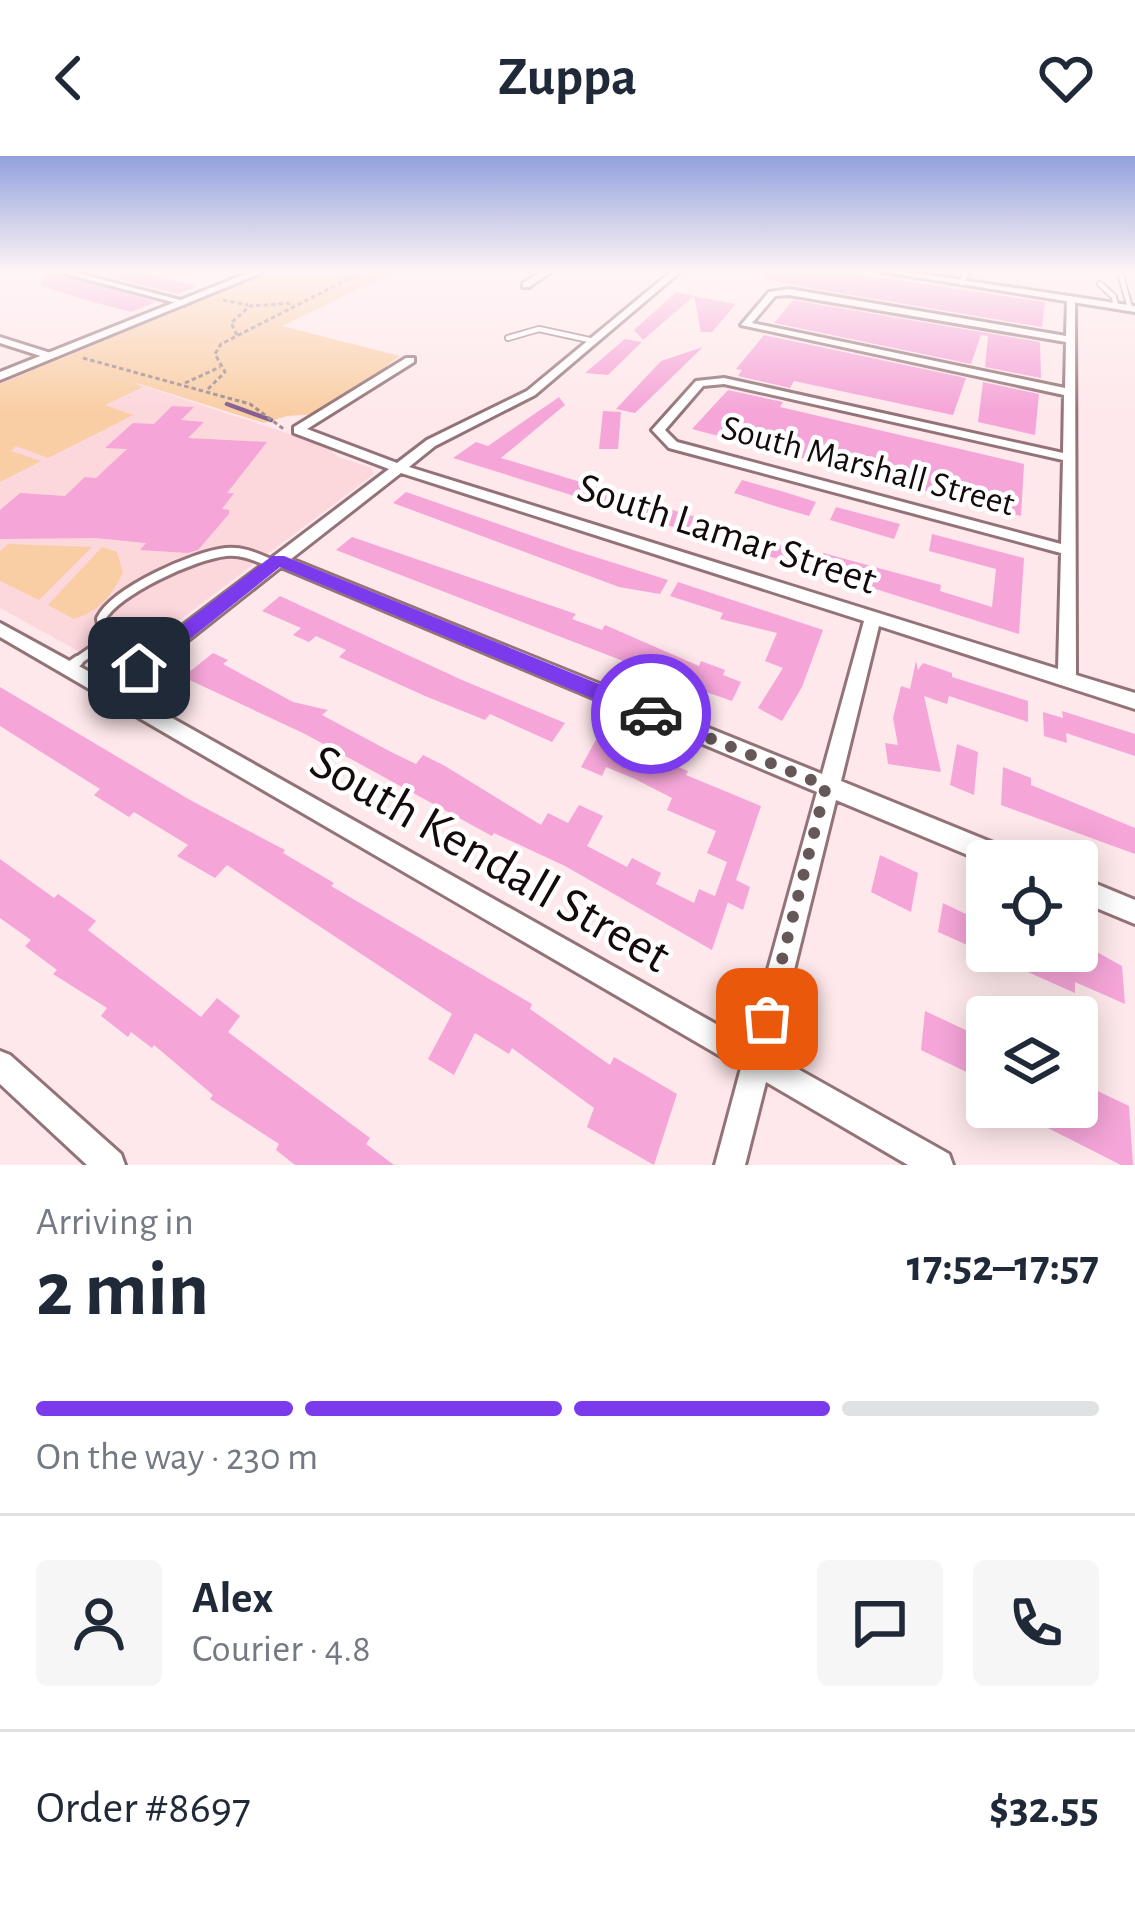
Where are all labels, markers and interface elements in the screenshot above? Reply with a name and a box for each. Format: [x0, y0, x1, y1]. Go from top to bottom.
icon: back [36, 45, 102, 111]
icon: heart [1033, 45, 1099, 111]
text: Zuppa [498, 51, 637, 105]
street label: South Marshall Street [718, 410, 1019, 523]
street label: South Lamar Street [572, 466, 882, 602]
pin [88, 617, 190, 719]
icon: home [106, 635, 172, 701]
courier [591, 654, 711, 774]
icon: car [618, 681, 684, 747]
street label: South Kendall Street [302, 736, 678, 982]
map controls [966, 840, 1098, 1128]
button: locate [966, 840, 1098, 972]
pin [716, 968, 818, 1070]
icon: bag [734, 986, 800, 1052]
button: layers [966, 996, 1098, 1128]
text: Arriving in [36, 1203, 194, 1242]
text: 17:52–17:57 [907, 1244, 1099, 1289]
text: 2 min [36, 1252, 209, 1330]
text: On the way · 230 m [36, 1438, 318, 1477]
button: person [36, 1560, 162, 1686]
button: chat [817, 1560, 943, 1686]
button: phone [973, 1560, 1099, 1686]
text: Alex [192, 1576, 273, 1621]
text: Courier · 4.8 [192, 1630, 371, 1669]
text: Order #8697 [36, 1786, 251, 1831]
text: $32.55 [989, 1786, 1099, 1831]

